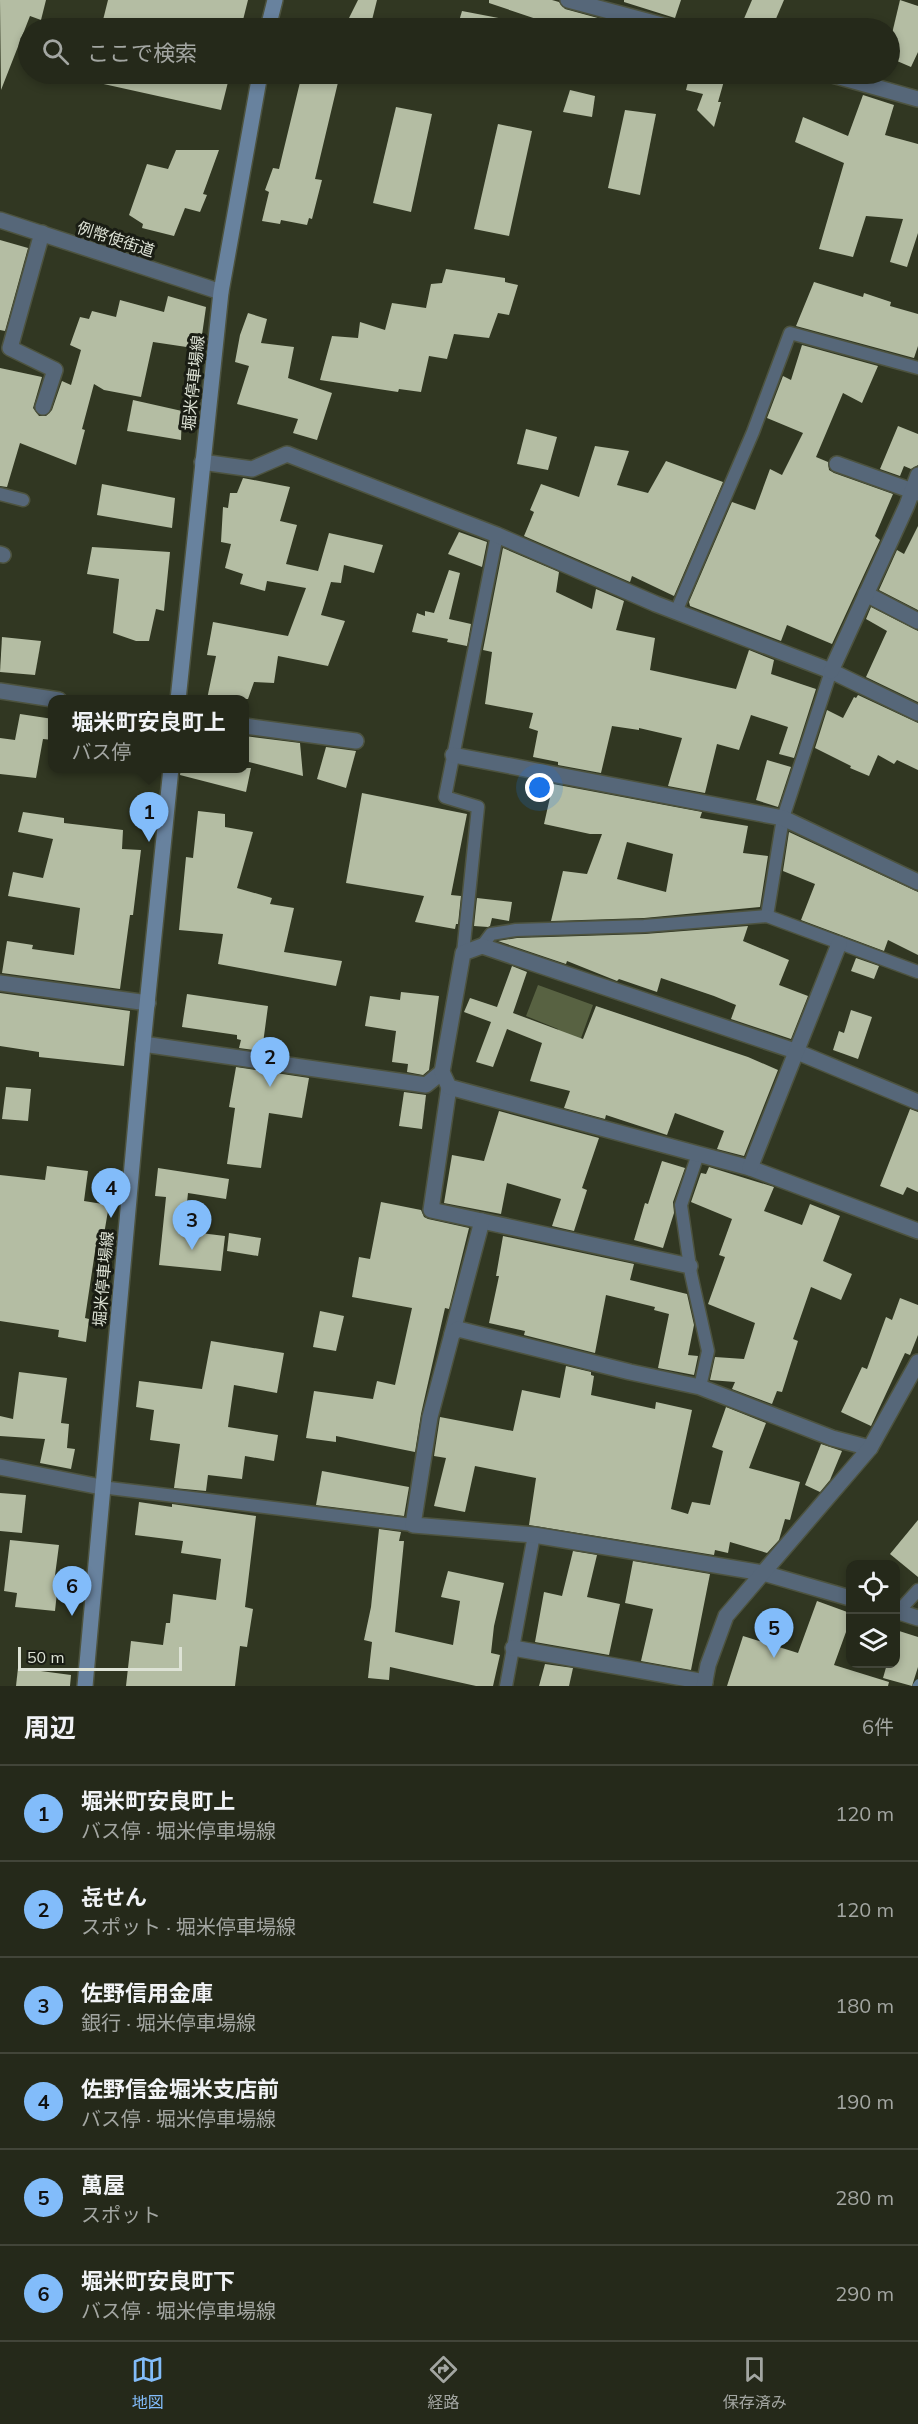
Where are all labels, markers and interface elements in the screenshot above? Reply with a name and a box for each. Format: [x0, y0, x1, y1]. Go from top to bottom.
search box [18, 18, 900, 84]
icon: search [39, 35, 72, 68]
text: ここで検索 [87, 39, 197, 67]
street label: 例幣使街道 [75, 217, 157, 261]
street label: 堀米停車場線 [178, 334, 208, 432]
popup [48, 695, 249, 773]
text: 堀米町安良町上 [71, 708, 226, 736]
text: バス停 [71, 739, 131, 764]
your location [525, 773, 554, 802]
pin: 1 [130, 792, 168, 842]
pin: 2 [250, 1038, 290, 1087]
pin: 4 [92, 1168, 130, 1218]
pin: 3 [172, 1200, 212, 1250]
street label: 堀米停車場線 [89, 1230, 117, 1328]
map controls [846, 1560, 900, 1668]
button: locate [846, 1560, 900, 1614]
pin: 6 [52, 1566, 92, 1616]
pin: 5 [754, 1608, 794, 1658]
button: layers [846, 1614, 900, 1668]
scale bar [18, 1644, 182, 1672]
text: 50 m [27, 1647, 64, 1667]
text: 周辺 [24, 1711, 76, 1744]
text: 6件 [862, 1714, 894, 1739]
text: 堀米町安良町上 [81, 1787, 235, 1815]
text: 1 [38, 1801, 50, 1826]
text: 120 m [835, 1801, 894, 1826]
text: バス停 · 堀米停車場線 [81, 1818, 276, 1843]
text: 㐂せん [81, 1883, 147, 1911]
text: 2 [38, 1897, 50, 1922]
text: 120 m [835, 1897, 894, 1922]
text: スポット · 堀米停車場線 [81, 1914, 296, 1939]
text: 佐野信用金庫 [81, 1979, 213, 2007]
text: 3 [38, 1993, 50, 2018]
text: 180 m [835, 1993, 894, 2018]
text: 銀行 · 堀米停車場線 [81, 2010, 256, 2035]
text: 佐野信金堀米支店前 [81, 2075, 279, 2103]
text: 4 [38, 2089, 50, 2114]
text: 190 m [835, 2089, 894, 2114]
text: バス停 · 堀米停車場線 [81, 2106, 276, 2131]
text: 萬屋 [81, 2171, 125, 2199]
text: 5 [38, 2185, 50, 2210]
text: 280 m [835, 2185, 894, 2210]
text: スポット [81, 2202, 161, 2227]
text: 堀米町安良町下 [81, 2267, 235, 2295]
text: 6 [38, 2281, 50, 2306]
text: 290 m [835, 2281, 894, 2306]
text: バス停 · 堀米停車場線 [81, 2298, 276, 2323]
tab: 地図 [131, 2353, 164, 2413]
tab: 経路 [427, 2353, 460, 2413]
tab: 保存済み [723, 2353, 787, 2413]

